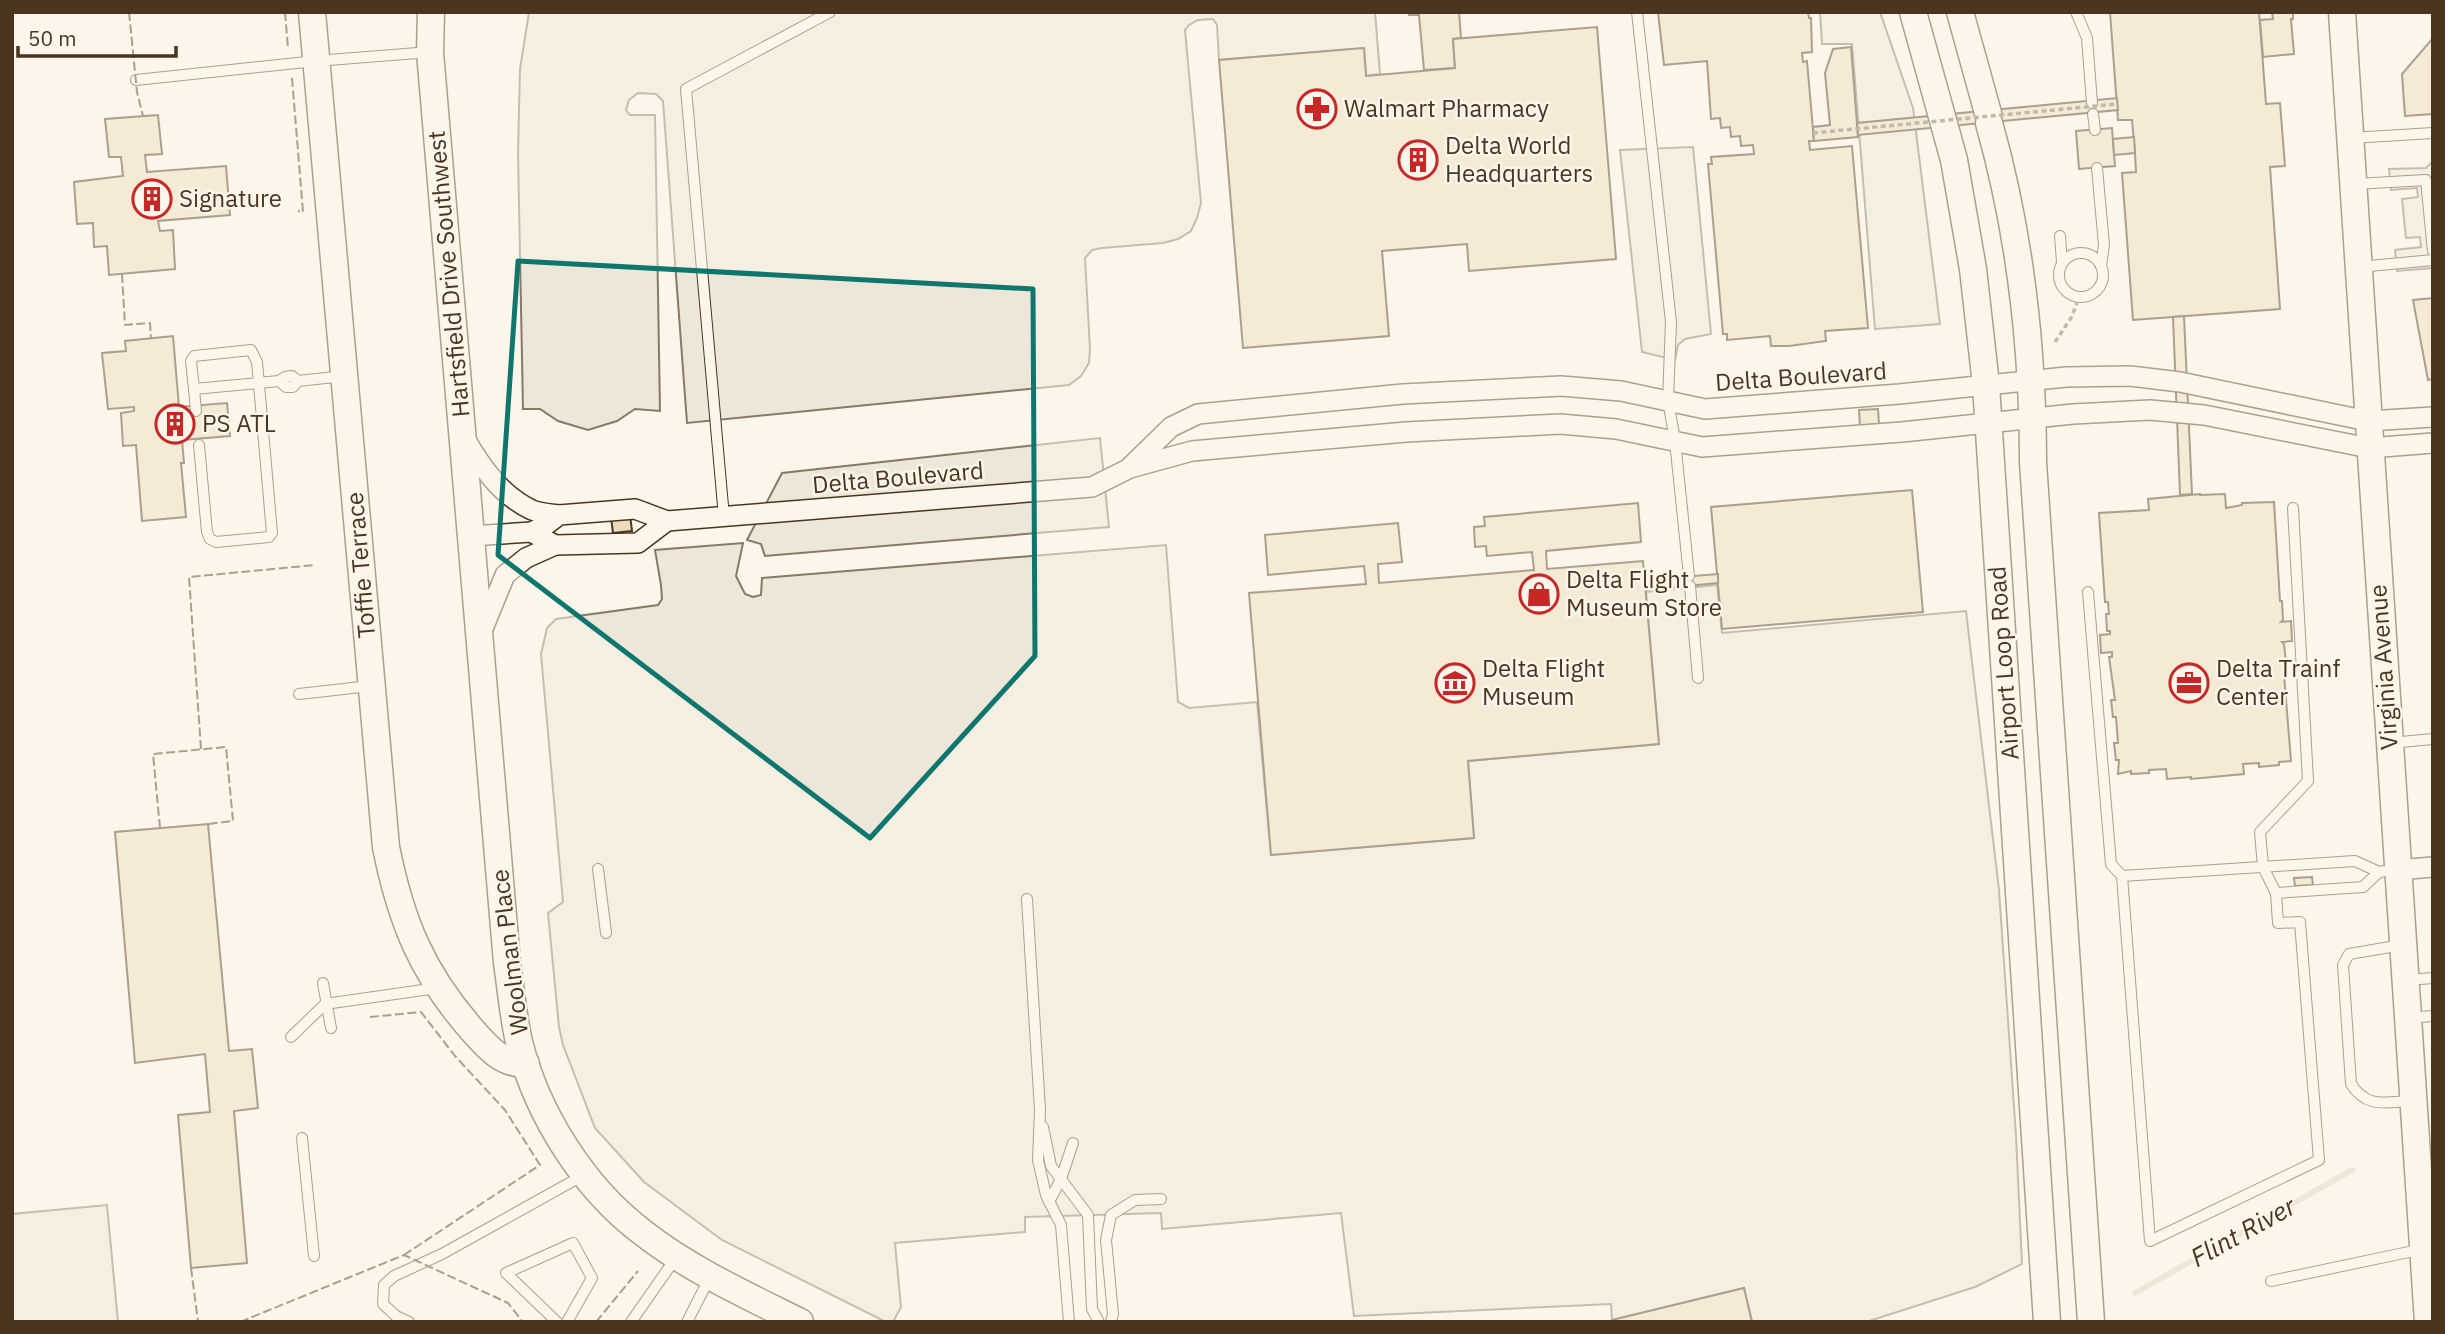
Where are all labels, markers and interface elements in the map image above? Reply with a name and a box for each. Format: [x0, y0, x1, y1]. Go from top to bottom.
scale bar [18, 14, 175, 58]
text: 50 m [28, 24, 77, 52]
pharmacy icon: Walmart Pharmacy [1296, 88, 1338, 130]
place label: Walmart Pharmacy [1344, 92, 1549, 124]
place label: Delta World Headquarters [1445, 129, 1593, 189]
street label: Hartsfield Drive Southwest [420, 130, 476, 419]
building icon: Delta World Headquarters [1397, 139, 1439, 181]
building icon: Signature [131, 178, 173, 220]
place label: Signature [179, 182, 282, 214]
street label: Delta Boulevard [1714, 354, 1888, 398]
building icon: PS ATL [154, 403, 196, 445]
place label: PS ATL [202, 407, 276, 439]
street label: Delta Boulevard [811, 454, 985, 500]
street label: Toffie Terrace [338, 491, 382, 639]
place label: Delta Flight Museum Store [1566, 563, 1722, 623]
street label: Airport Loop Road [1980, 565, 2026, 761]
shop icon: Delta Flight Museum Store [1518, 573, 1560, 615]
street label: Virginia Avenue [2361, 583, 2405, 751]
place label: Delta Flight Museum [1482, 652, 1605, 712]
place label: Delta Trainf Center [2216, 652, 2340, 712]
museum icon: Delta Flight Museum [1434, 662, 1476, 704]
office icon: Delta Trainf Center [2168, 662, 2210, 704]
street label: Woolman Place [483, 868, 535, 1037]
water label: Flint River [2184, 1188, 2302, 1274]

